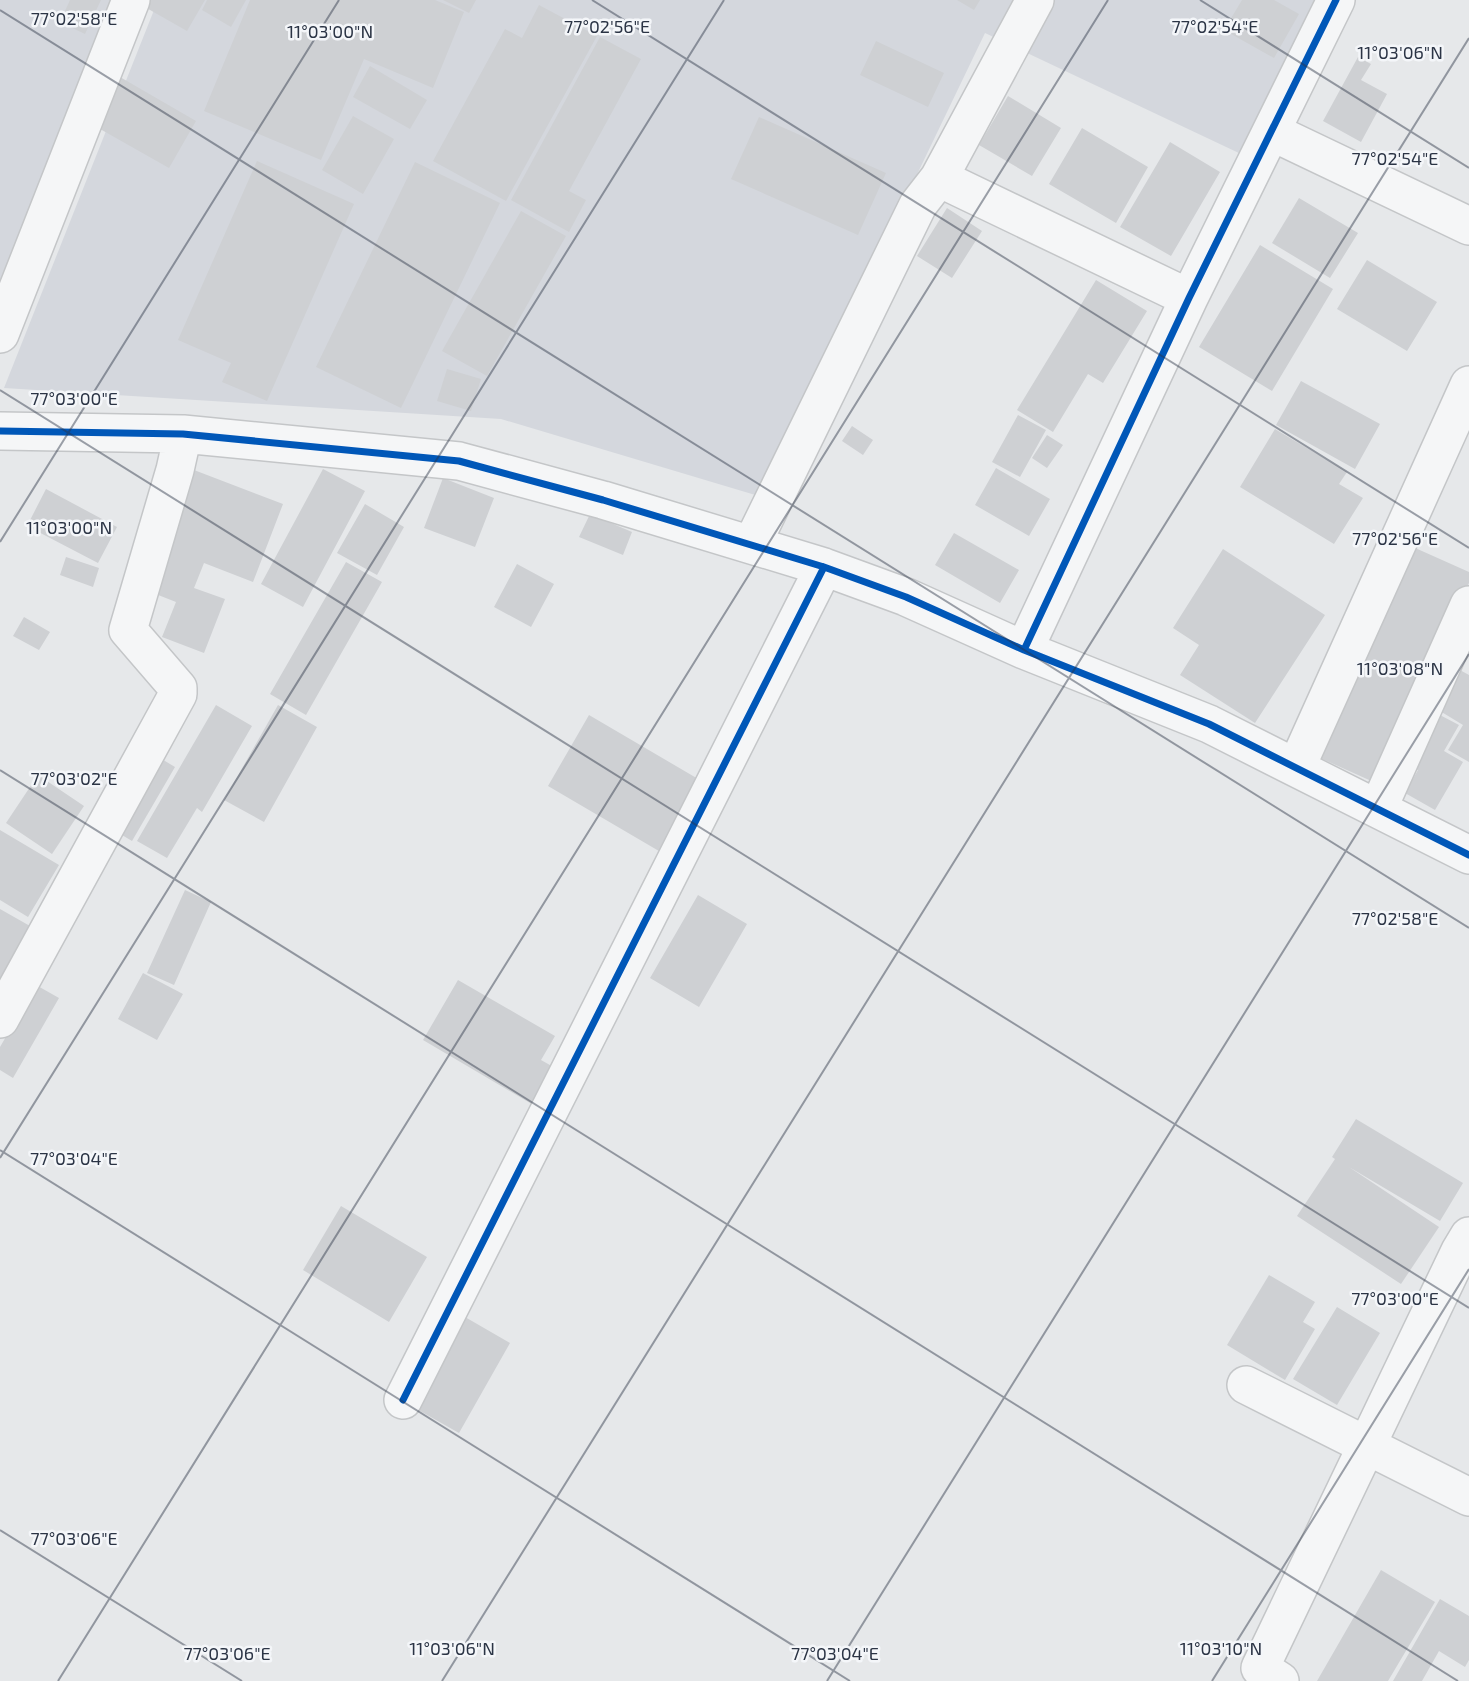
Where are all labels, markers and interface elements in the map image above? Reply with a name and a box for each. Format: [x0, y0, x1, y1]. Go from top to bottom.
text: 77°02'58"E [31, 7, 117, 29]
text: 77°02'56"E [564, 15, 650, 37]
text: 77°02'54"E [1172, 15, 1258, 37]
text: 11°03'00"N [287, 20, 373, 42]
text: 11°03'06"N [1357, 41, 1443, 63]
text: 77°02'54"E [1352, 147, 1438, 169]
text: 77°03'00"E [30, 387, 118, 409]
text: 11°03'00"N [26, 516, 112, 538]
text: 77°02'56"E [1352, 527, 1438, 549]
text: 11°03'08"N [1357, 657, 1443, 679]
text: 77°03'02"E [31, 767, 118, 789]
text: 77°02'58"E [1352, 907, 1438, 929]
text: 77°03'04"E [30, 1147, 118, 1169]
text: 77°03'00"E [1351, 1287, 1439, 1309]
text: 77°03'06"E [30, 1527, 118, 1549]
text: 11°03'06"N [409, 1637, 495, 1659]
text: 11°03'10"N [1180, 1637, 1262, 1659]
text: 77°03'06"E [183, 1642, 271, 1664]
text: 77°03'04"E [791, 1642, 879, 1664]

